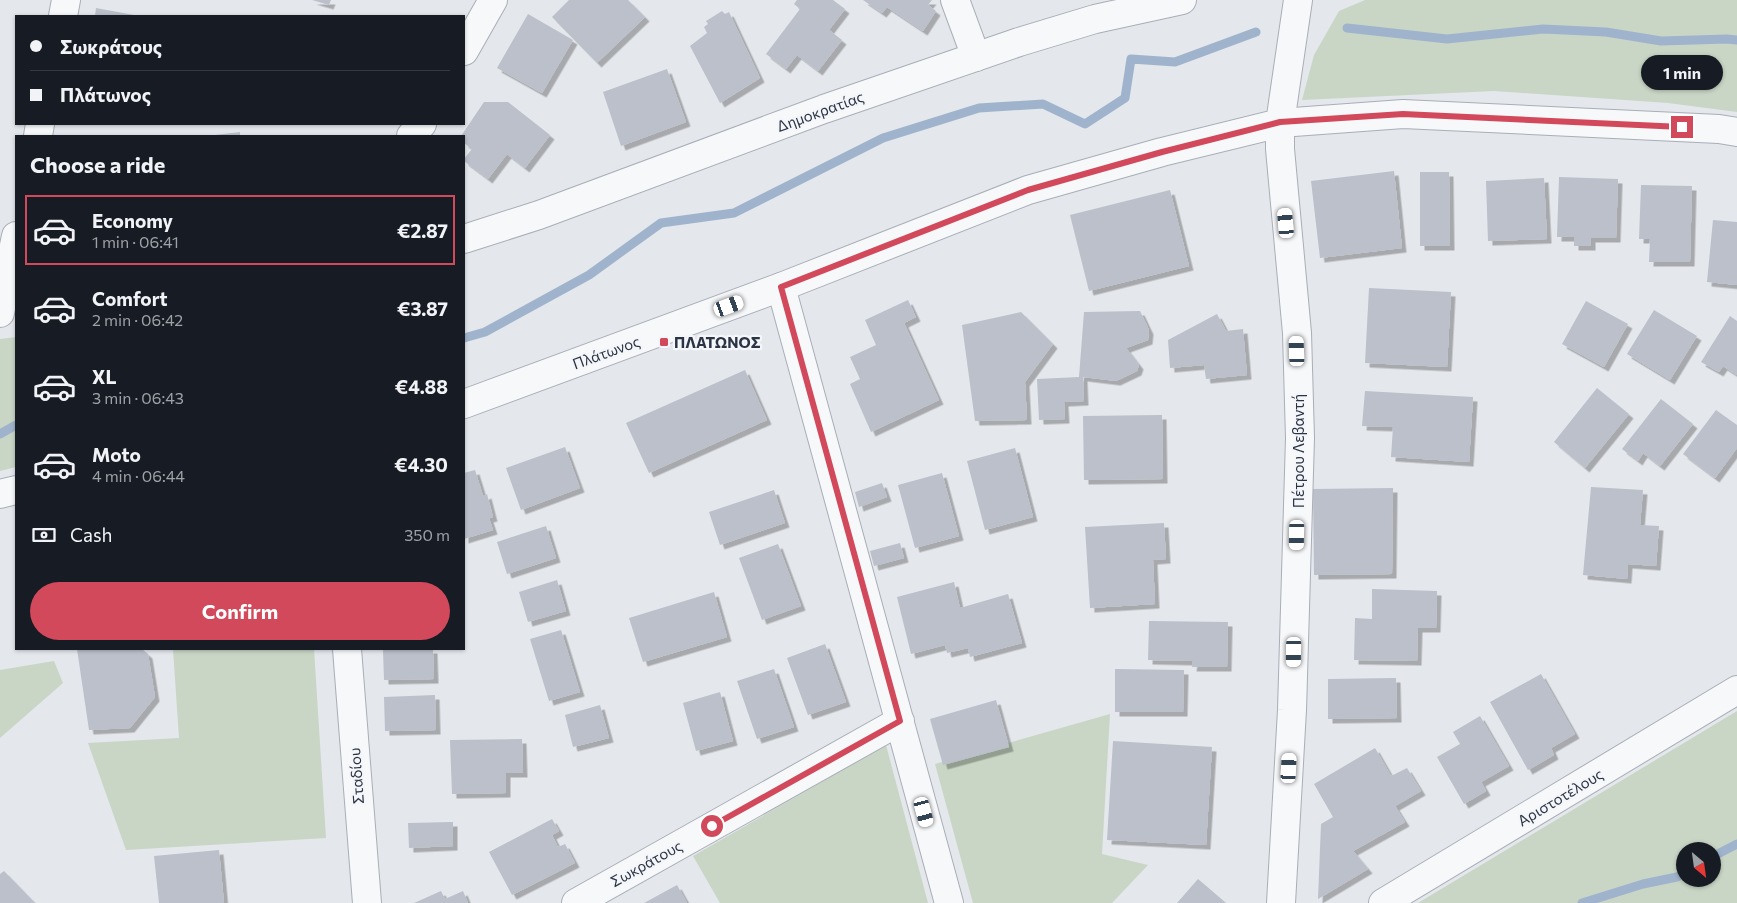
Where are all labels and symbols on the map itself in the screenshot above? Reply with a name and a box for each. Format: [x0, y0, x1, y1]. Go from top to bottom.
callout: 1 min [1641, 54, 1723, 90]
street label: Δημοκρατίας [774, 87, 866, 135]
route end [1671, 116, 1693, 138]
car [1277, 207, 1294, 239]
car [712, 294, 745, 318]
street label: Πλάτωνος [570, 332, 642, 372]
place label: ΠΛΑΤΩΝΟΣ [674, 333, 761, 351]
marker: ΠΛΑΤΩΝΟΣ [658, 336, 670, 348]
car [1288, 336, 1305, 366]
street label: Πέτρου Λεβαντή [1289, 394, 1307, 508]
car [1289, 520, 1304, 550]
car [1286, 637, 1301, 667]
street label: Σταδίου [345, 747, 367, 805]
car [1280, 753, 1297, 783]
street label: Αριστοτέλους [1514, 764, 1606, 830]
car [912, 796, 935, 828]
route start [701, 815, 723, 837]
street label: Σωκράτους [607, 836, 685, 890]
north arrow [1676, 842, 1721, 888]

